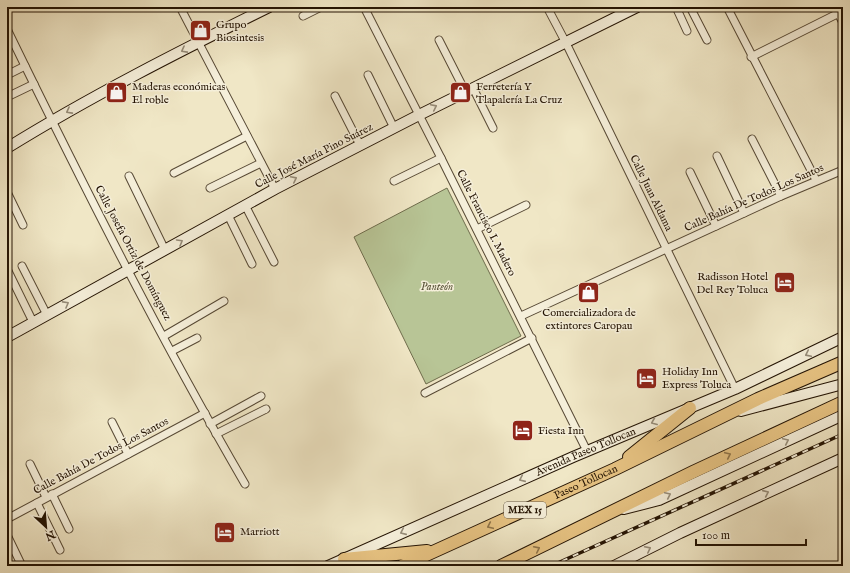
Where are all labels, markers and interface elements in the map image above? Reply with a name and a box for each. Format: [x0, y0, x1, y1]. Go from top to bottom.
shop icon: Grupo Biosintesis [188, 18, 214, 44]
place label: Grupo Biosintesis [216, 18, 264, 45]
one-way arrow [181, 45, 188, 52]
shop icon: Maderas económicas El roble [103, 80, 129, 106]
place label: Maderas económicas El roble [132, 80, 225, 107]
shop icon: Ferretería Y Tlapalería La Cruz [448, 80, 474, 106]
place label: Ferretería Y Tlapalería La Cruz [476, 80, 562, 107]
one-way arrow [430, 105, 438, 112]
one-way arrow [66, 106, 73, 114]
street label: Calle José María Pino Suárez [253, 120, 375, 192]
street label: Calle Juan Aldama [626, 153, 676, 234]
street label: Calle Bahía De Todos Los Santos [682, 161, 826, 235]
street label: Calle Francisco I. Madero [453, 167, 519, 279]
one-way arrow [289, 177, 297, 184]
street label: Calle Josefa Ortiz de Domínguez [91, 183, 175, 323]
one-way arrow [176, 239, 183, 246]
place label: Radisson Hotel Del Rey Toluca [696, 270, 768, 297]
hotel icon: Radisson Hotel Del Rey Toluca [771, 270, 797, 296]
park label: Panteón [421, 280, 453, 294]
shop icon: Comercializadora de extintores Caropau [576, 280, 602, 306]
one-way arrow [62, 302, 69, 309]
place label: Comercializadora de extintores Caropau [542, 306, 636, 333]
one-way arrow [804, 349, 812, 357]
hotel icon: Holiday Inn Express Toluca [633, 365, 659, 391]
place label: Holiday Inn Express Toluca [662, 365, 731, 392]
street label: Calle Bahía De Todos Los Santos [31, 414, 171, 498]
hotel icon: Fiesta Inn [510, 418, 536, 444]
one-way arrow [651, 418, 658, 426]
street label: Avenida Paseo Tollocan [533, 424, 638, 480]
place label: Fiesta Inn [538, 424, 584, 438]
one-way arrow [782, 438, 790, 446]
one-way arrow [724, 452, 732, 460]
street label: Paseo Tollocan [552, 462, 620, 503]
one-way arrow [518, 474, 526, 482]
one-way arrow [763, 490, 770, 498]
one-way arrow [664, 492, 672, 500]
road number: MEX 15 [504, 502, 546, 518]
north arrow [26, 507, 66, 547]
hotel icon: Marriott [212, 519, 238, 545]
one-way arrow [487, 521, 494, 529]
scale bar [696, 521, 806, 547]
place label: Marriott [240, 525, 280, 539]
text: N [42, 526, 58, 544]
one-way arrow [400, 527, 407, 535]
text: 100 m [702, 528, 730, 543]
one-way arrow [532, 546, 540, 554]
one-way arrow [644, 546, 652, 553]

